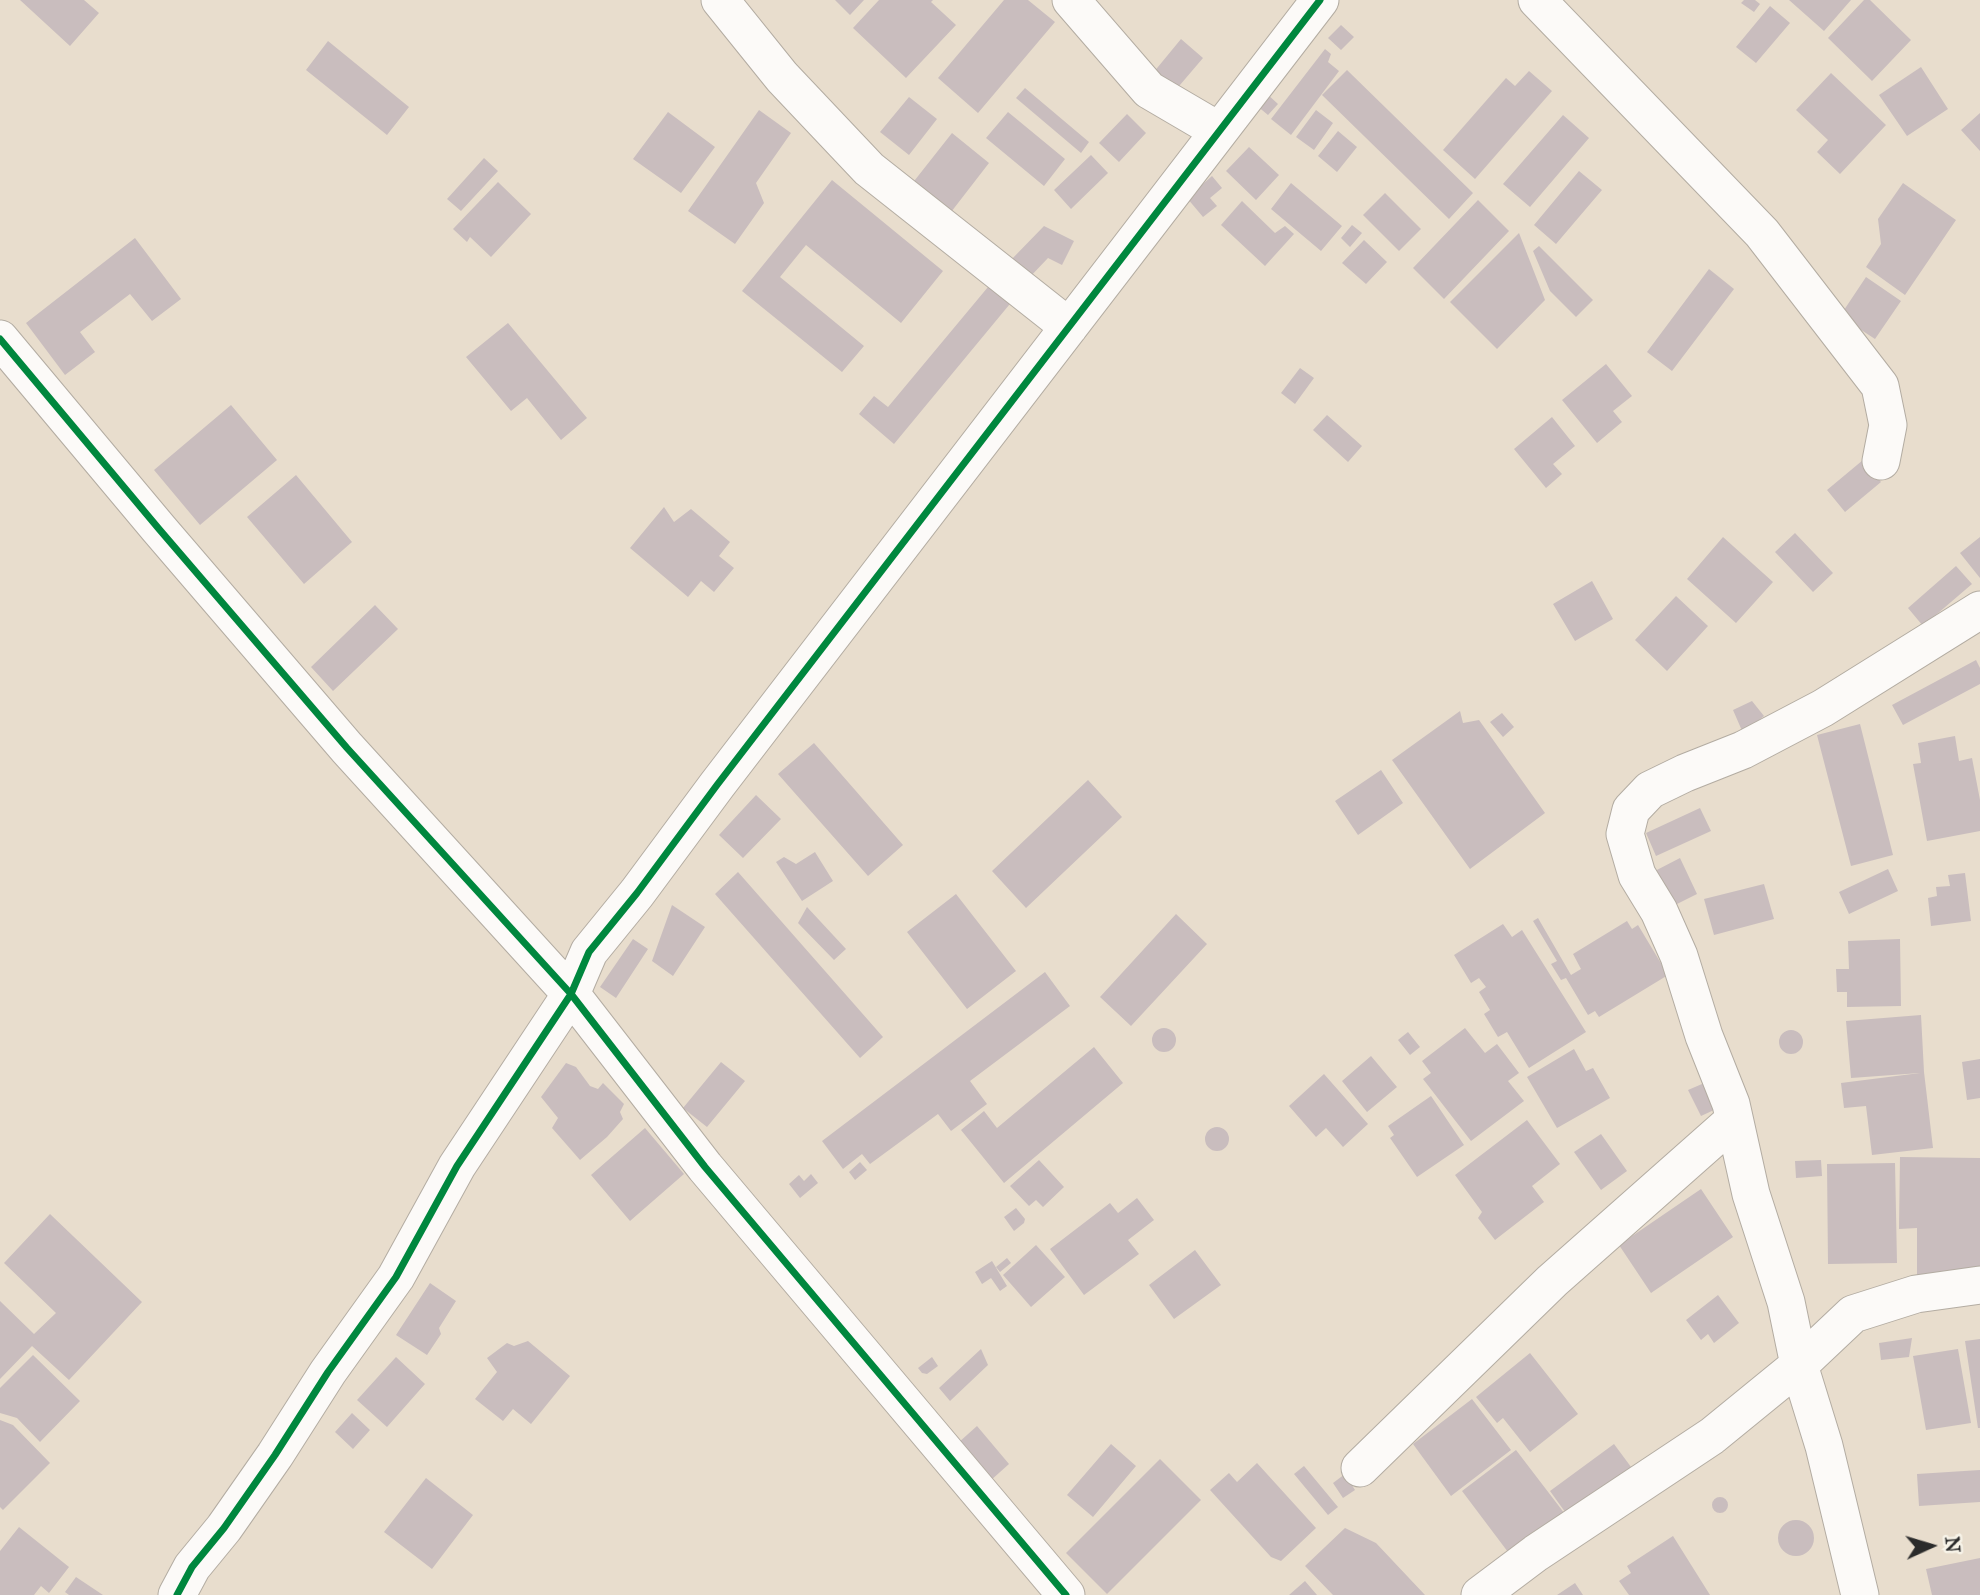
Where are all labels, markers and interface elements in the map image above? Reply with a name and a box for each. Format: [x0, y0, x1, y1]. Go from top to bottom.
north arrow [1896, 1511, 1966, 1581]
text: N [1940, 1536, 1964, 1553]

